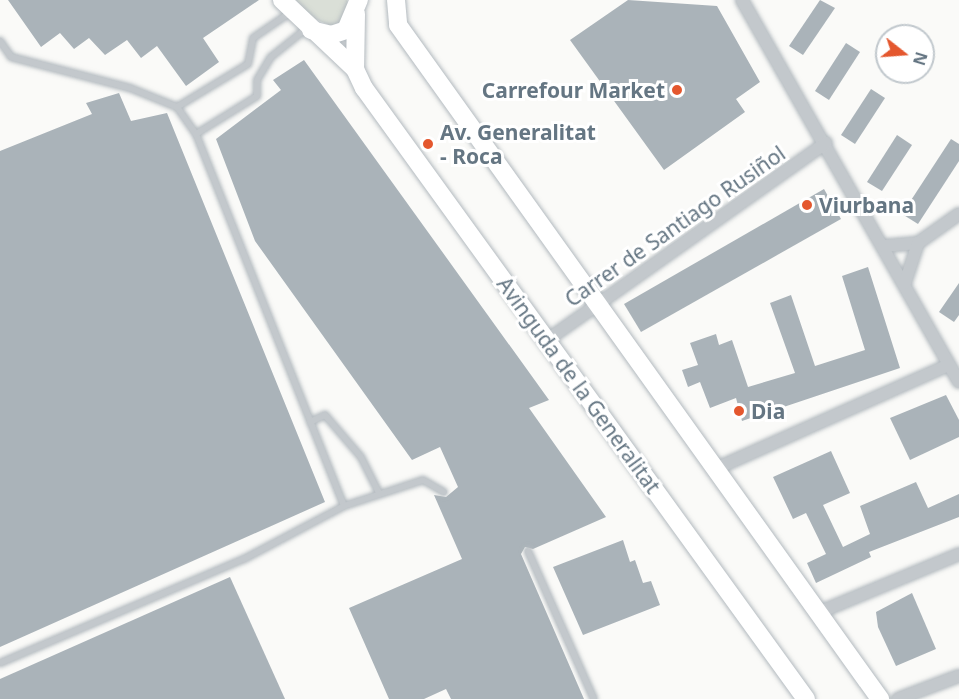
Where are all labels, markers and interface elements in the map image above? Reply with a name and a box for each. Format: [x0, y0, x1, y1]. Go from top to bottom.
north arrow [875, 24, 935, 84]
text: N [908, 49, 933, 68]
place label: Carrefour Market [482, 77, 665, 103]
marker: Carrefour Market [670, 83, 684, 97]
place label: Av. Generalitat - Roca [440, 119, 596, 169]
marker: Av. Generalitat - Roca [421, 137, 435, 151]
street label: Carrer de Santiago Rusiñol [560, 140, 790, 312]
place label: Viurbana [819, 192, 914, 218]
marker: Viurbana [800, 198, 814, 212]
street label: Avinguda de la Generalitat [492, 272, 666, 498]
place label: Dia [751, 398, 785, 424]
marker: Dia [732, 404, 746, 418]

